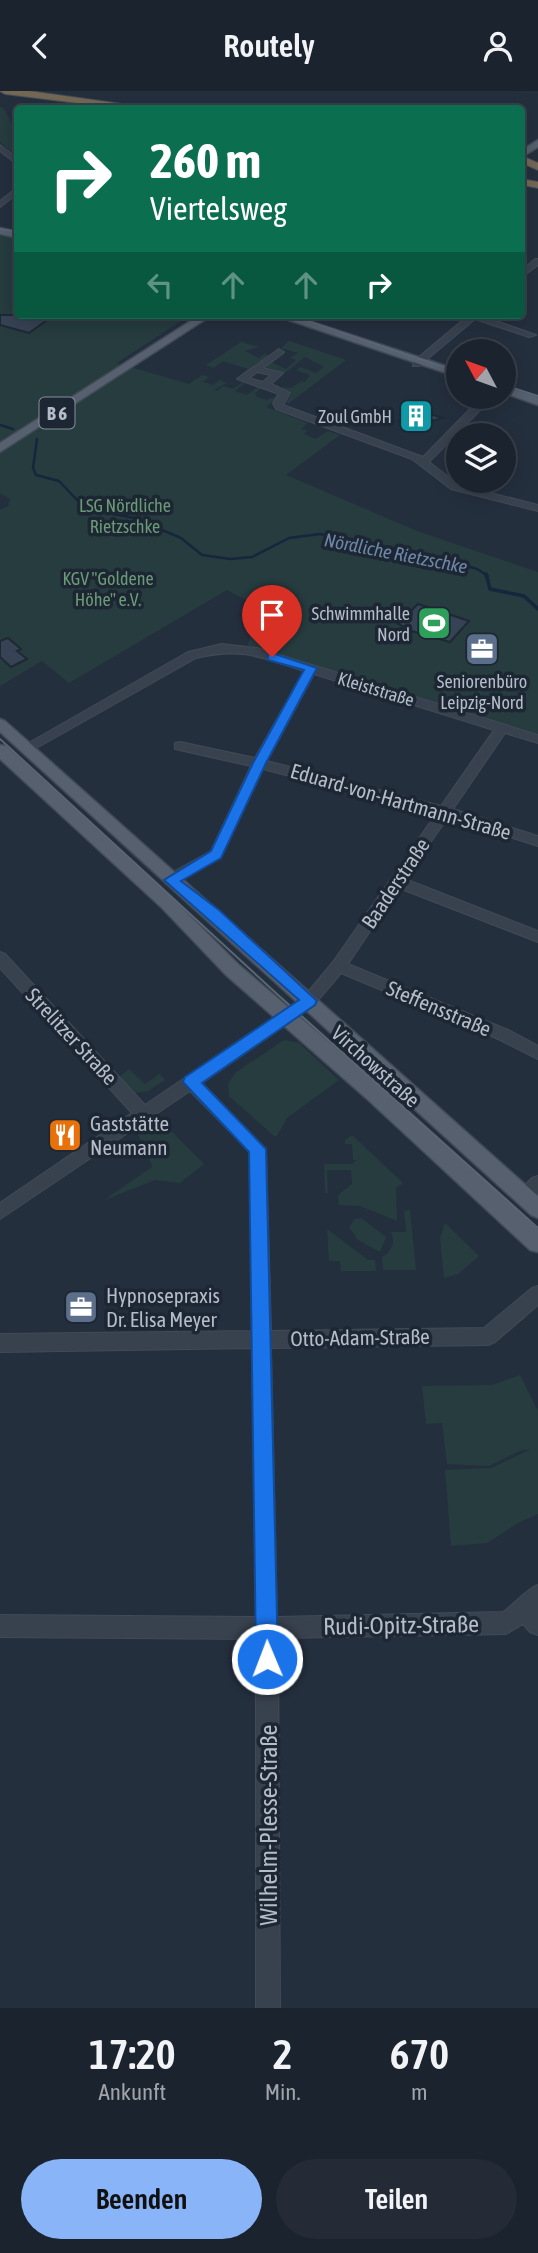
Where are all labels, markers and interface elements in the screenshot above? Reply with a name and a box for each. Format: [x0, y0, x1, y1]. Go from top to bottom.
icon: back [21, 27, 59, 65]
text: Routely [223, 27, 315, 64]
icon: person [479, 27, 517, 65]
text: 260 m [150, 132, 261, 188]
icon: right [35, 133, 126, 224]
text: Viertelsweg [150, 190, 287, 227]
icon: left [141, 266, 179, 304]
icon: ahead [214, 266, 252, 304]
icon: ahead [287, 266, 325, 304]
icon: right [360, 266, 398, 304]
north arrow [446, 339, 516, 409]
map controls [446, 339, 516, 493]
road number: B 6 [40, 397, 74, 429]
building icon: Zoul GmbH [397, 397, 435, 435]
place label: Zoul GmbH [318, 406, 392, 427]
button: layers [446, 423, 516, 493]
park label: LSG Nördliche Rietzschke [79, 495, 171, 537]
water label: Nördliche Rietzschke [323, 528, 469, 578]
park label: KGV "Goldene Höhe" e.V. [62, 568, 154, 610]
pin [242, 585, 302, 657]
icon: arrive [253, 596, 291, 634]
place label: Schwimmhalle Nord [312, 603, 410, 645]
sports icon: Schwimmhalle Nord [415, 604, 453, 642]
office icon: Seniorenbüro Leipzig-Nord [463, 630, 501, 668]
street label: Kleiststraße [335, 667, 417, 711]
place label: Seniorenbüro Leipzig-Nord [437, 671, 527, 713]
street label: Eduard-von-Hartmann-Straße [288, 758, 514, 844]
street label: Baaderstraße [356, 833, 434, 933]
street label: Steffensstraße [383, 975, 495, 1041]
street label: Strelitzer Straße [21, 983, 123, 1089]
street label: Virchowstraße [327, 1020, 425, 1112]
place label: Gaststätte Neumann [90, 1111, 169, 1159]
restaurant icon: Gaststätte Neumann [46, 1116, 84, 1154]
place label: Hypnosepraxis Dr. Elisa Meyer [106, 1283, 220, 1331]
office icon: Hypnosepraxis Dr. Elisa Meyer [62, 1288, 100, 1326]
street label: Otto-Adam-Straße [290, 1324, 430, 1350]
street label: Rudi-Opitz-Straße [323, 1610, 479, 1640]
position arrow [230, 1622, 304, 1696]
street label: Wilhelm-Plesse-Straße [255, 1725, 282, 1926]
text: 17:20 [89, 2030, 176, 2078]
text: 2 [273, 2030, 292, 2078]
text: 670 [390, 2030, 449, 2078]
text: Ankunft [98, 2079, 166, 2105]
text: Min. [265, 2079, 301, 2105]
text: m [411, 2079, 428, 2105]
button: Beenden [21, 2159, 262, 2239]
button: Teilen [276, 2159, 517, 2239]

